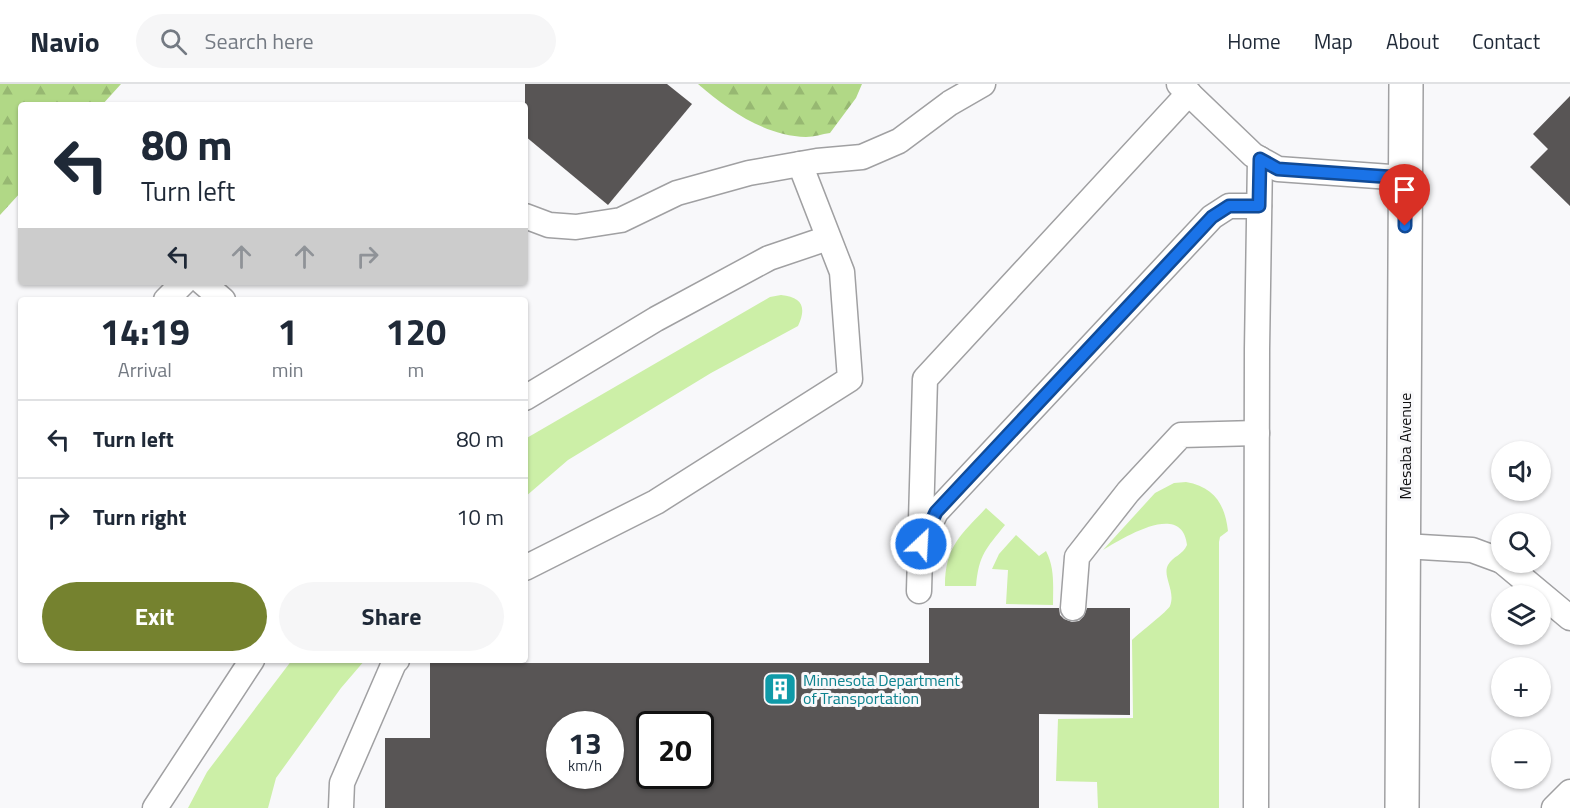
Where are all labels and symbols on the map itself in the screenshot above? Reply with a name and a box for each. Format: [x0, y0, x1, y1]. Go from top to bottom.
pin [1379, 164, 1430, 226]
street label: Mesaba Avenue [1393, 393, 1417, 499]
position arrow [889, 512, 953, 576]
place label: Minnesota Department of Transportation [803, 668, 960, 710]
building icon: Minnesota Department of Transportation [762, 671, 798, 707]
speed limit sign: 20 [636, 711, 714, 789]

